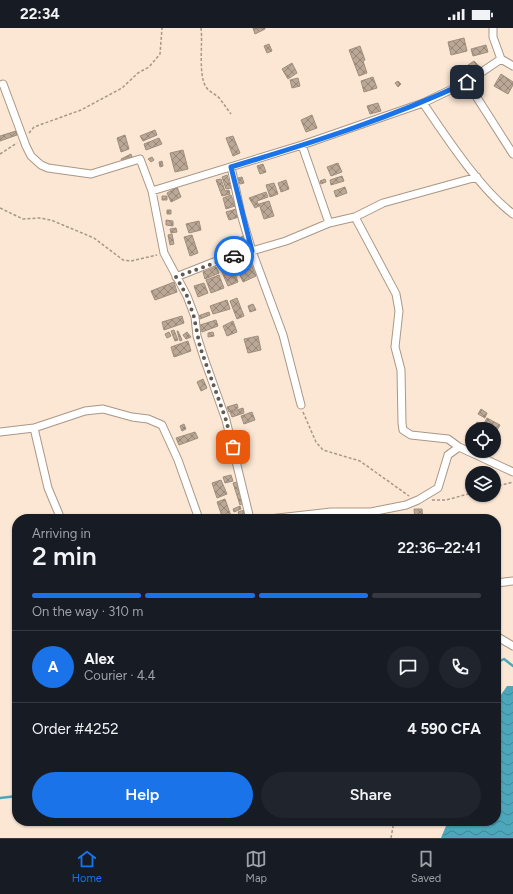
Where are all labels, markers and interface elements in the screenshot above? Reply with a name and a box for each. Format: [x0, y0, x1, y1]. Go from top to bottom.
text: 22:34 [20, 5, 60, 23]
pin [450, 65, 484, 99]
icon: home [456, 71, 478, 93]
courier [214, 236, 254, 276]
icon: car [223, 245, 245, 267]
map controls [465, 422, 501, 502]
button: locate [465, 422, 501, 458]
pin [216, 430, 250, 464]
icon: bag [222, 436, 244, 458]
button: layers [465, 466, 501, 502]
text: Arriving in [32, 526, 91, 541]
text: 22:36–22:41 [397, 539, 481, 557]
text: 2 min [32, 540, 97, 572]
text: On the way · 310 m [32, 604, 143, 619]
button: chat [387, 646, 429, 688]
button: phone [439, 646, 481, 688]
text: Alex [84, 650, 114, 668]
text: A [48, 658, 58, 676]
text: Courier · 4.4 [84, 668, 156, 683]
text: Order #4252 [32, 720, 119, 738]
text: 4 590 CFA [407, 720, 481, 738]
button: Help [32, 772, 253, 818]
button: Share [261, 772, 481, 818]
tab: Home [72, 848, 102, 885]
tab: Map [245, 848, 267, 885]
tab: Saved [411, 848, 441, 885]

